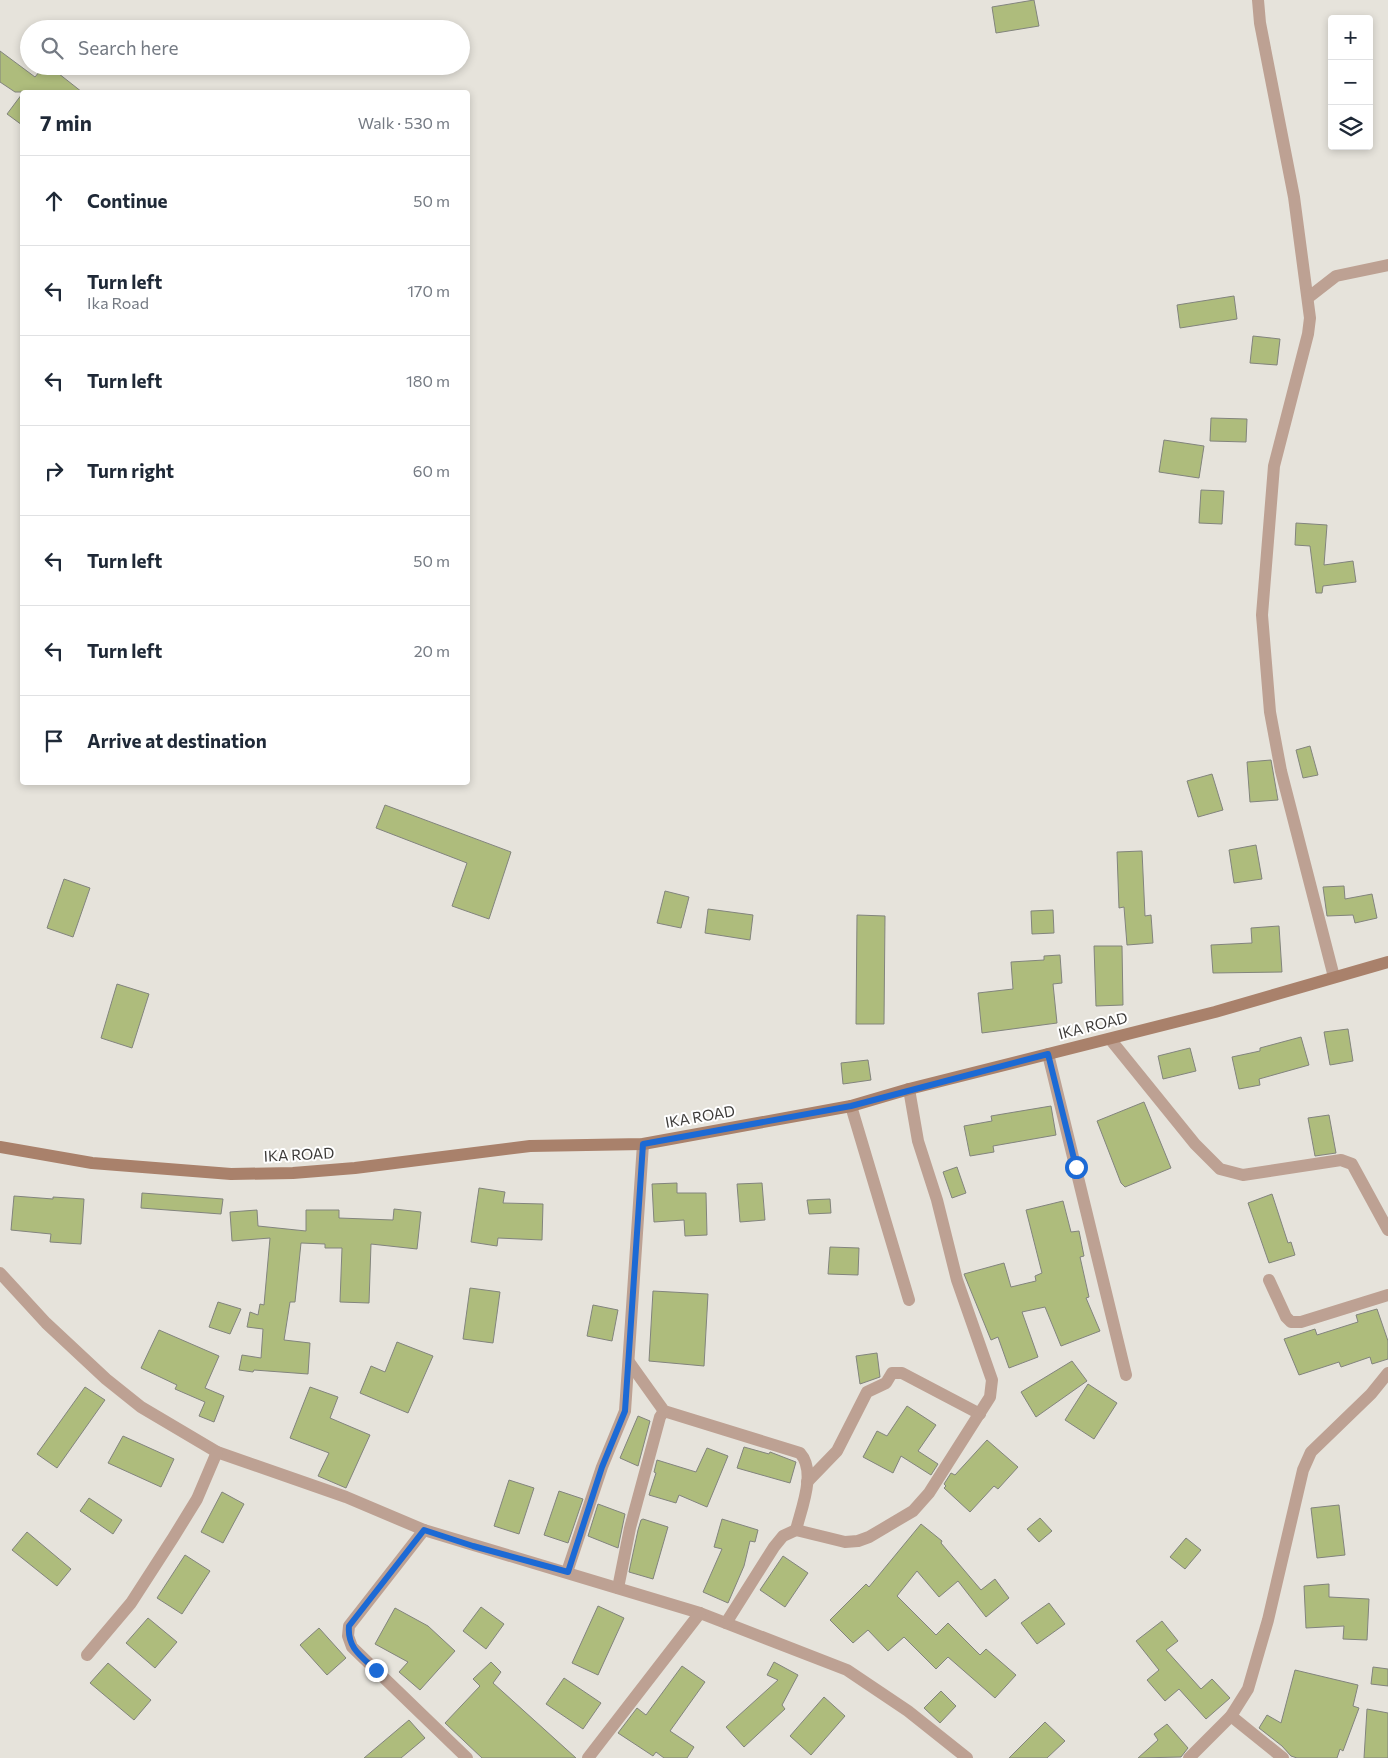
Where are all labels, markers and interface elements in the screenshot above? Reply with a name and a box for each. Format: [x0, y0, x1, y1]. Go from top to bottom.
map controls [1328, 15, 1373, 150]
button: + [1328, 15, 1373, 60]
search box [20, 20, 470, 75]
icon: search [38, 34, 66, 62]
text: Search here [78, 36, 178, 59]
button: − [1328, 60, 1373, 105]
button: layers [1328, 105, 1373, 150]
text: 7 min [40, 110, 92, 135]
text: Walk · 530 m [358, 113, 450, 132]
icon: ahead [40, 187, 68, 215]
text: Continue [87, 189, 167, 212]
text: 50 m [413, 191, 450, 210]
text: Turn left [87, 270, 162, 293]
icon: left [40, 277, 68, 305]
text: 170 m [407, 281, 450, 300]
text: Ika Road [87, 293, 149, 312]
icon: left [40, 367, 68, 395]
text: Turn left [87, 369, 162, 392]
text: 180 m [406, 371, 450, 390]
icon: right [40, 457, 68, 485]
text: Turn right [87, 459, 174, 482]
text: 60 m [413, 461, 450, 480]
icon: left [40, 547, 68, 575]
text: Turn left [87, 549, 162, 572]
text: 50 m [413, 551, 450, 570]
icon: left [40, 637, 68, 665]
text: Turn left [87, 639, 162, 662]
text: 20 m [414, 641, 450, 660]
icon: arrive [40, 727, 68, 755]
text: Arrive at destination [87, 729, 267, 752]
street label: IKA ROAD [1056, 1008, 1129, 1042]
street label: IKA ROAD [664, 1101, 736, 1131]
street label: IKA ROAD [263, 1143, 335, 1165]
route start [1065, 1156, 1088, 1179]
route end [365, 1659, 388, 1682]

